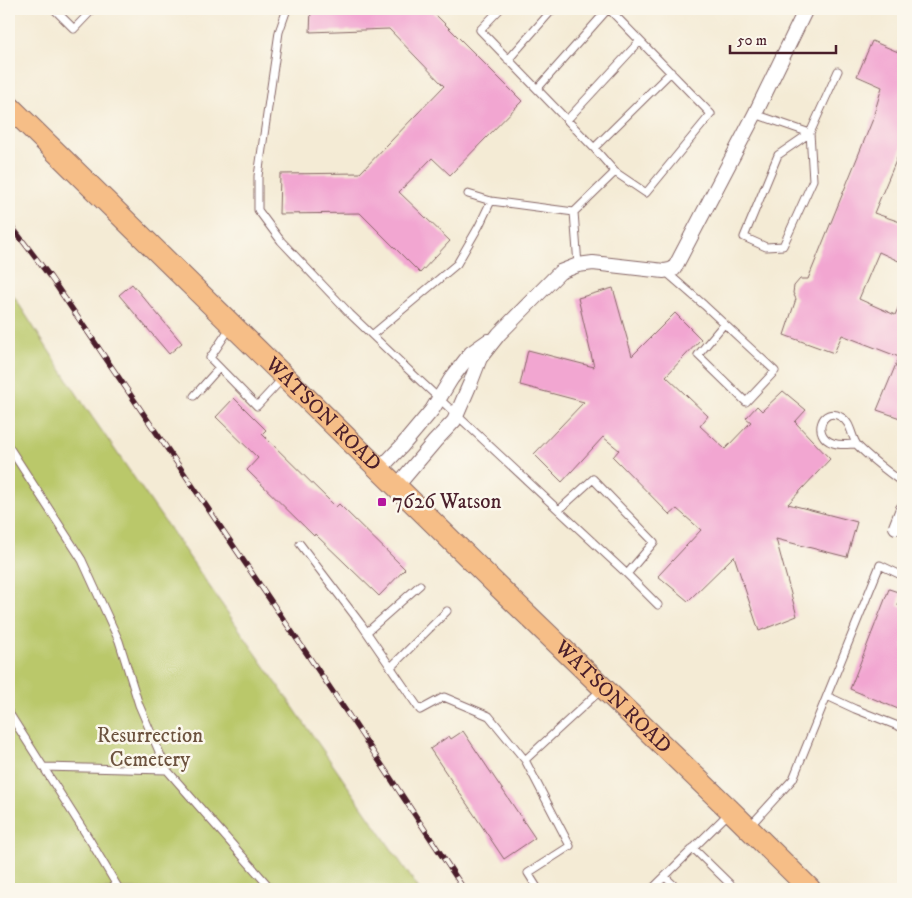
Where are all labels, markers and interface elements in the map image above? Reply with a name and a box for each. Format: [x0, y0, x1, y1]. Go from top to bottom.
scale bar [730, 22, 836, 54]
text: 50 m [737, 31, 767, 50]
street label: WATSON ROAD [259, 351, 386, 477]
place label: 7626 Watson [392, 489, 502, 515]
marker: 7626 Watson [376, 496, 388, 508]
street label: WATSON ROAD [548, 634, 677, 759]
park label: Resurrection Cemetery [97, 723, 203, 773]

